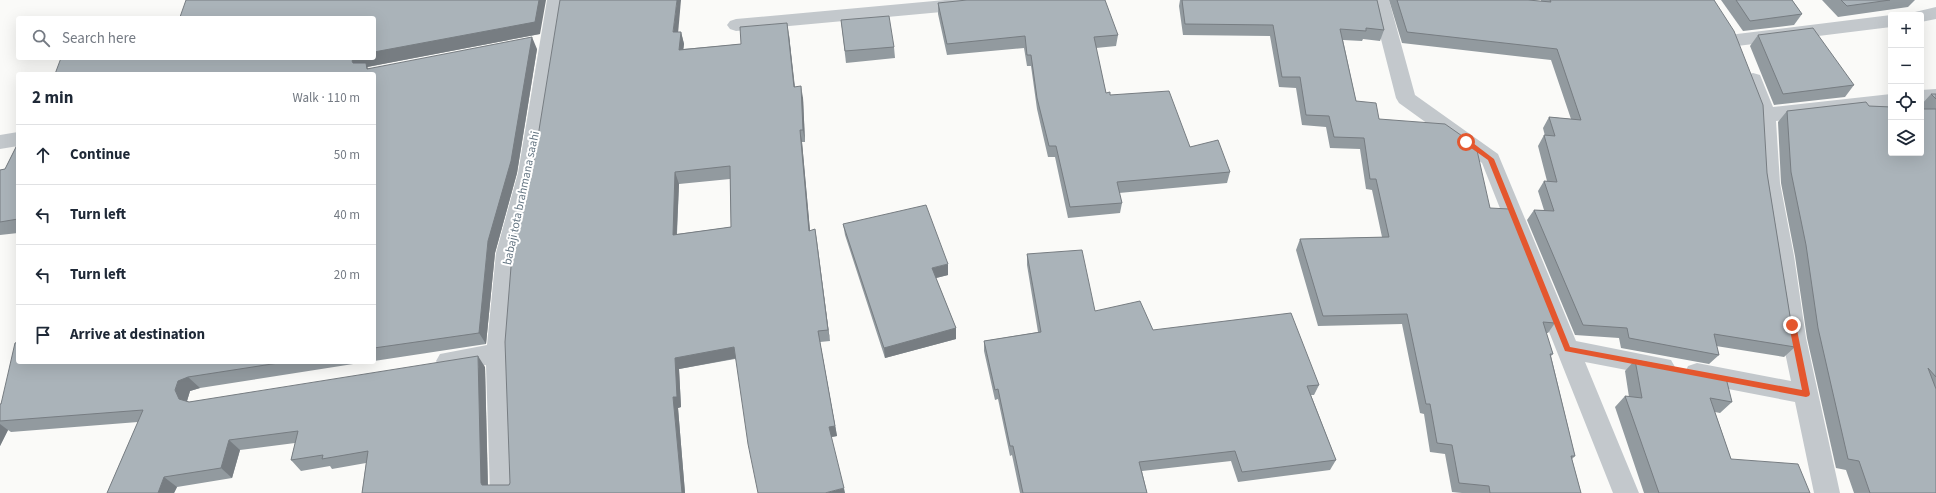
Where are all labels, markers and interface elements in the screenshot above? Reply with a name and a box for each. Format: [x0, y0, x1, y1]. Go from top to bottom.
map controls [1888, 12, 1924, 156]
button: + [1888, 12, 1924, 48]
search box [16, 16, 376, 60]
icon: search [30, 27, 52, 49]
text: Search here [62, 28, 136, 49]
button: − [1888, 48, 1924, 84]
button: locate [1888, 84, 1924, 120]
text: 2 min [32, 86, 73, 110]
text: Walk · 110 m [292, 89, 360, 107]
button: layers [1888, 120, 1924, 156]
street label: babaji tota brahmana saahi [499, 130, 544, 267]
route start [1457, 133, 1475, 151]
icon: ahead [32, 144, 54, 166]
text: Continue [70, 144, 130, 165]
text: 50 m [334, 146, 360, 164]
icon: left [32, 204, 54, 226]
text: Turn left [70, 204, 126, 225]
text: 40 m [334, 206, 360, 224]
icon: left [32, 264, 54, 286]
text: Turn left [70, 264, 126, 285]
text: 20 m [334, 266, 360, 284]
route end [1783, 316, 1801, 334]
icon: arrive [32, 324, 54, 346]
text: Arrive at destination [70, 324, 205, 345]

